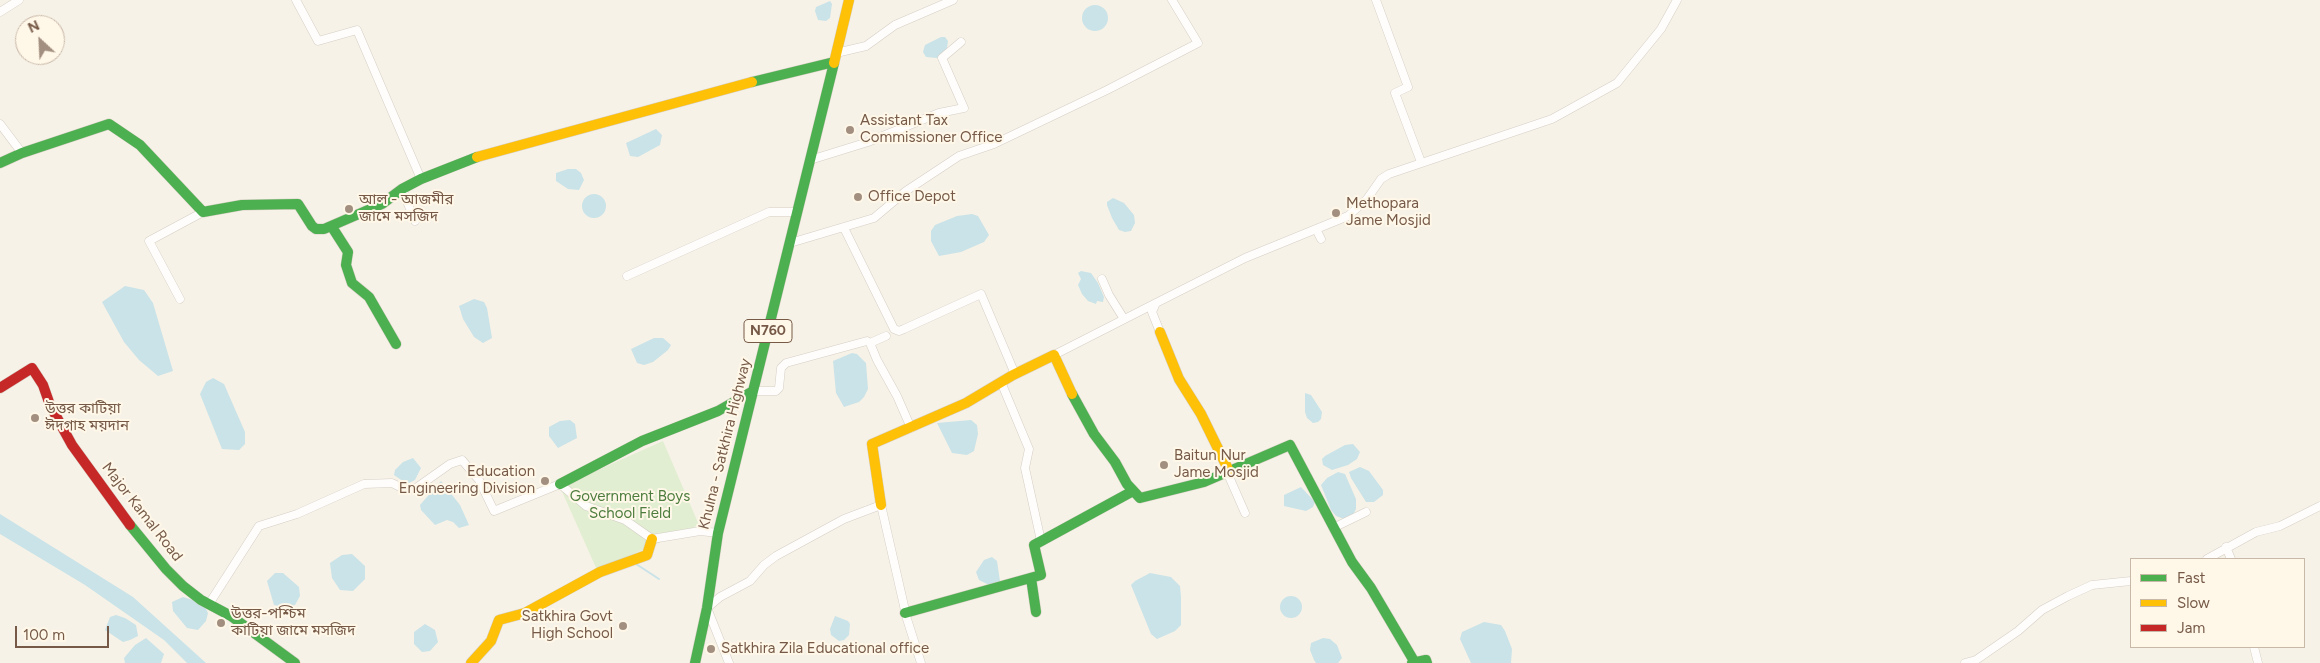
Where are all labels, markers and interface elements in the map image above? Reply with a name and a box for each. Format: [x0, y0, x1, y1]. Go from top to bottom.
north arrow [15, 15, 65, 65]
text: N [25, 17, 42, 37]
place label: Assistant Tax Commissioner Office [860, 112, 1003, 147]
marker: Assistant Tax Commissioner Office [844, 124, 856, 136]
place label: Office Depot [868, 188, 956, 206]
place label: আল - আজমীর জামে মসজিদ [359, 191, 453, 226]
marker: Office Depot [852, 191, 864, 203]
place label: Methopara Jame Mosjid [1346, 195, 1431, 230]
marker: আল - আজমীর জামে মসজিদ [343, 203, 355, 215]
marker: Methopara Jame Mosjid [1330, 207, 1342, 219]
road number: N760 [744, 320, 792, 342]
street label: Khulna - Satkhira Highway [695, 357, 755, 531]
place label: উত্তর কাটিয়া ঈদগাহ ময়দান [45, 400, 129, 435]
marker: উত্তর কাটিয়া ঈদগাহ ময়দান [29, 412, 41, 424]
place label: Baitun Nur Jame Mosjid [1174, 447, 1259, 482]
street label: Major Kamal Road [98, 459, 186, 565]
marker: Baitun Nur Jame Mosjid [1158, 459, 1170, 471]
place label: Education Engineering Division [399, 463, 535, 498]
marker: Education Engineering Division [539, 475, 551, 487]
park label: Government Boys School Field [570, 488, 690, 523]
legend [2130, 558, 2305, 648]
text: Fast [2177, 569, 2205, 587]
text: Slow [2177, 594, 2210, 612]
place label: উত্তর-পশ্চিম কাটিয়া জামে মসজিদ [231, 605, 355, 640]
place label: Satkhira Govt High School [522, 608, 613, 643]
scale bar [18, 616, 111, 648]
marker: উত্তর-পশ্চিম কাটিয়া জামে মসজিদ [215, 617, 227, 629]
text: Jam [2177, 619, 2205, 637]
marker: Satkhira Govt High School [617, 620, 629, 632]
text: 100 m [23, 626, 65, 644]
place label: Satkhira Zila Educational office [721, 640, 929, 658]
marker: Satkhira Zila Educational office [705, 643, 717, 655]

